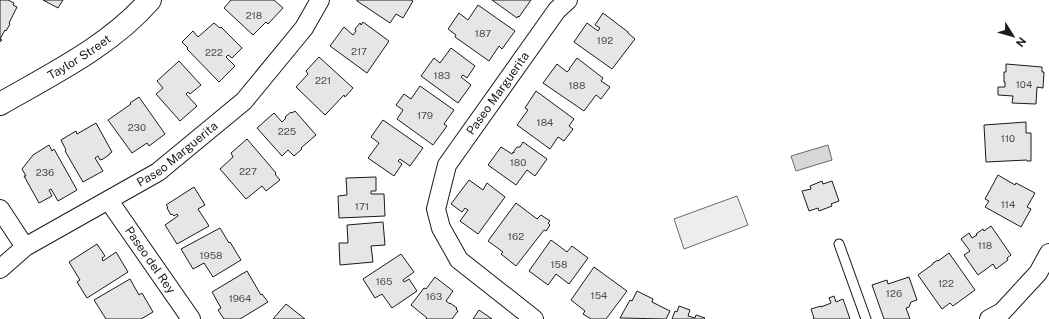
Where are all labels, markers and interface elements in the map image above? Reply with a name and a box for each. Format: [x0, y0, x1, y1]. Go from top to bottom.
house number: 218 [246, 9, 262, 21]
north arrow [993, 16, 1033, 56]
house number: 187 [475, 27, 491, 39]
street label: Taylor Street [45, 32, 114, 83]
house number: 192 [597, 34, 613, 46]
text: N [1014, 35, 1028, 49]
house number: 217 [351, 45, 367, 57]
house number: 222 [205, 46, 223, 58]
street label: Paseo Marguerita [464, 49, 532, 138]
house number: 183 [434, 69, 450, 81]
house number: 221 [315, 74, 331, 86]
house number: 104 [1016, 78, 1032, 90]
house number: 188 [569, 79, 585, 91]
house number: 179 [417, 109, 433, 121]
house number: 184 [537, 116, 553, 128]
street label: Paseo Marguerita [134, 119, 220, 189]
house number: 230 [128, 121, 146, 133]
house number: 225 [278, 125, 296, 137]
house number: 110 [1001, 132, 1015, 144]
house number: 180 [510, 156, 526, 168]
house number: 227 [239, 165, 257, 177]
house number: 236 [36, 166, 54, 178]
house number: 114 [1001, 198, 1015, 210]
house number: 171 [355, 200, 369, 212]
street label: Paseo del Rey [122, 224, 178, 297]
house number: 162 [508, 230, 524, 242]
house number: 118 [978, 239, 992, 251]
house number: 1958 [199, 249, 223, 261]
house number: 158 [551, 258, 567, 270]
house number: 165 [376, 275, 392, 287]
house number: 122 [938, 277, 954, 289]
house number: 126 [886, 287, 902, 299]
house number: 154 [591, 289, 607, 301]
house number: 163 [426, 290, 442, 302]
house number: 1964 [229, 292, 251, 304]

